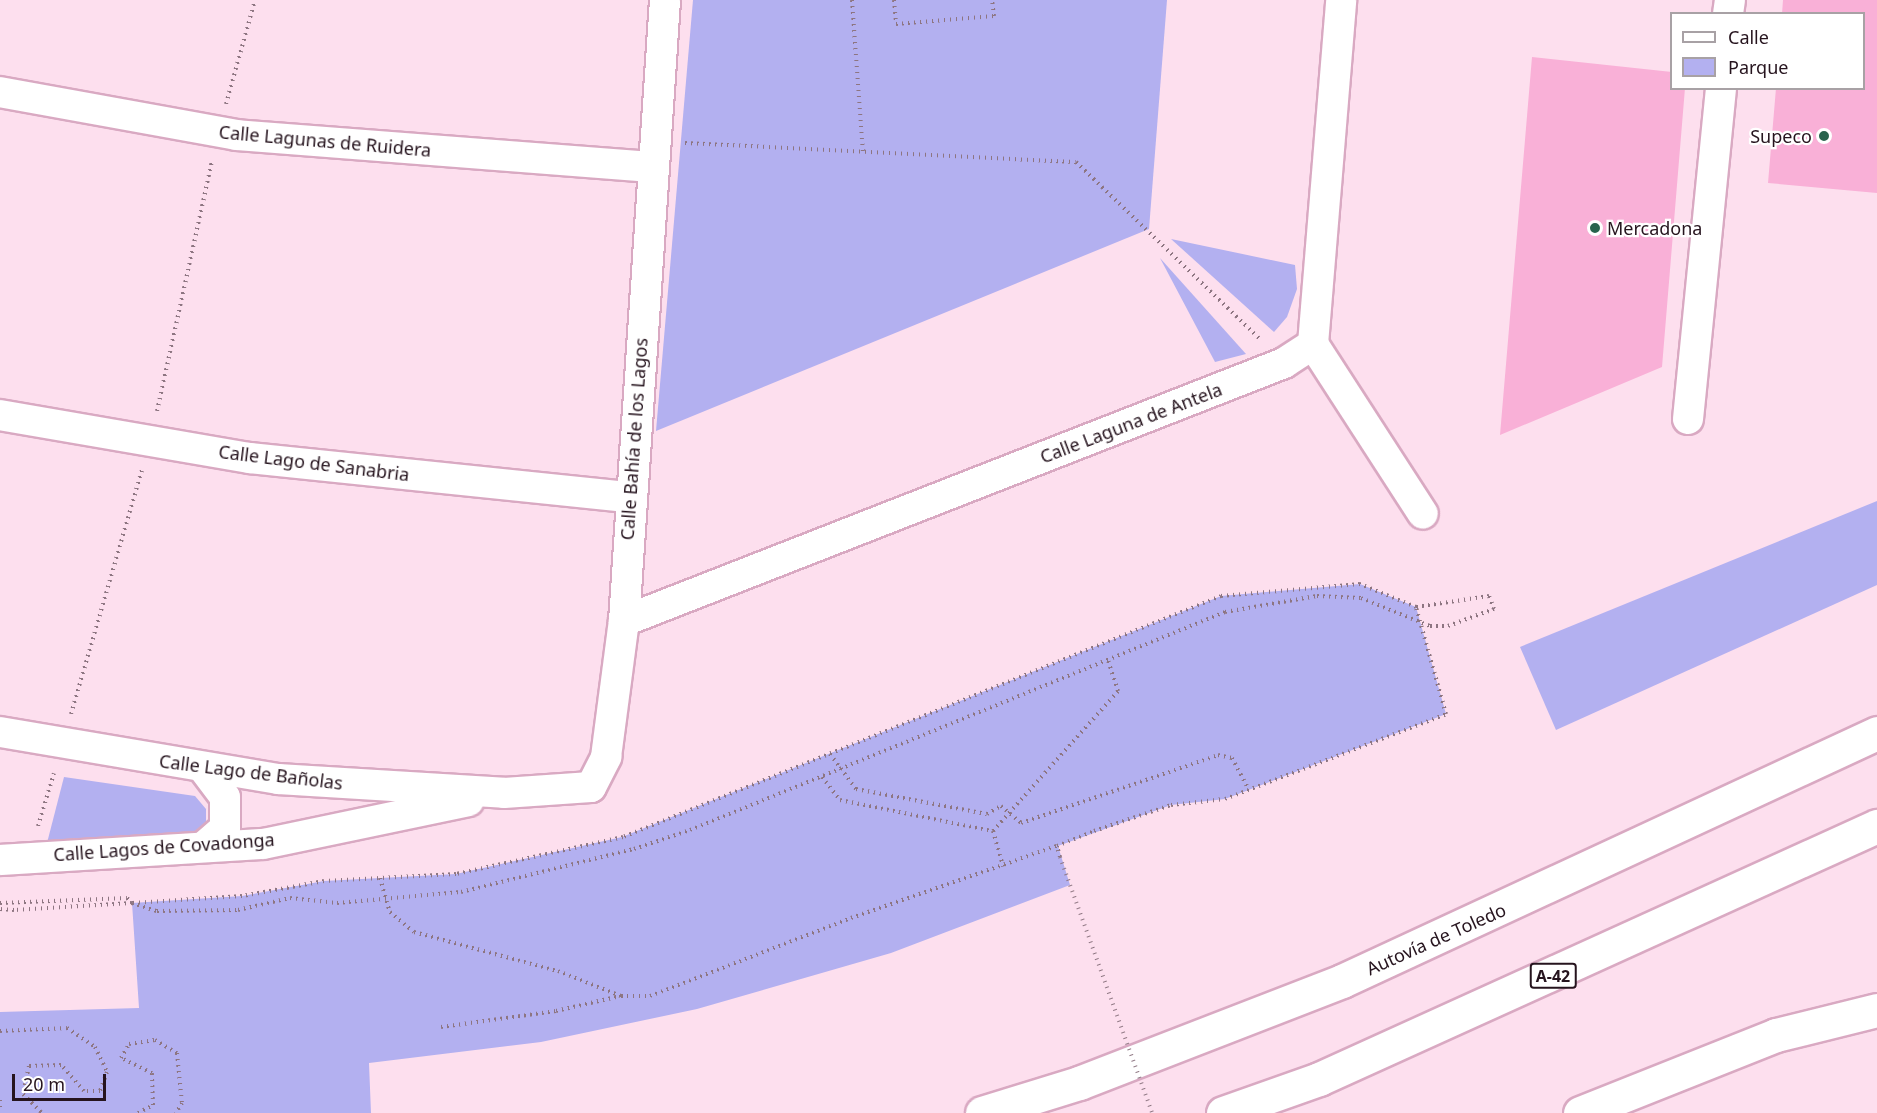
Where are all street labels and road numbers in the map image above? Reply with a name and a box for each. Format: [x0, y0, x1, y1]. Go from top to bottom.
street label: Calle Lagunas de Ruidera [218, 121, 432, 161]
street label: Calle Bahía de los Lagos [616, 337, 652, 541]
street label: Calle Laguna de Antela [1037, 378, 1225, 468]
street label: Calle Lago de Sanabria [217, 441, 411, 485]
street label: Calle Lago de Bañolas [158, 750, 344, 794]
street label: Calle Lagos de Covadonga [53, 828, 275, 866]
street label: Autovía de Toledo [1363, 899, 1509, 979]
road number: A-42 [1529, 963, 1577, 989]

